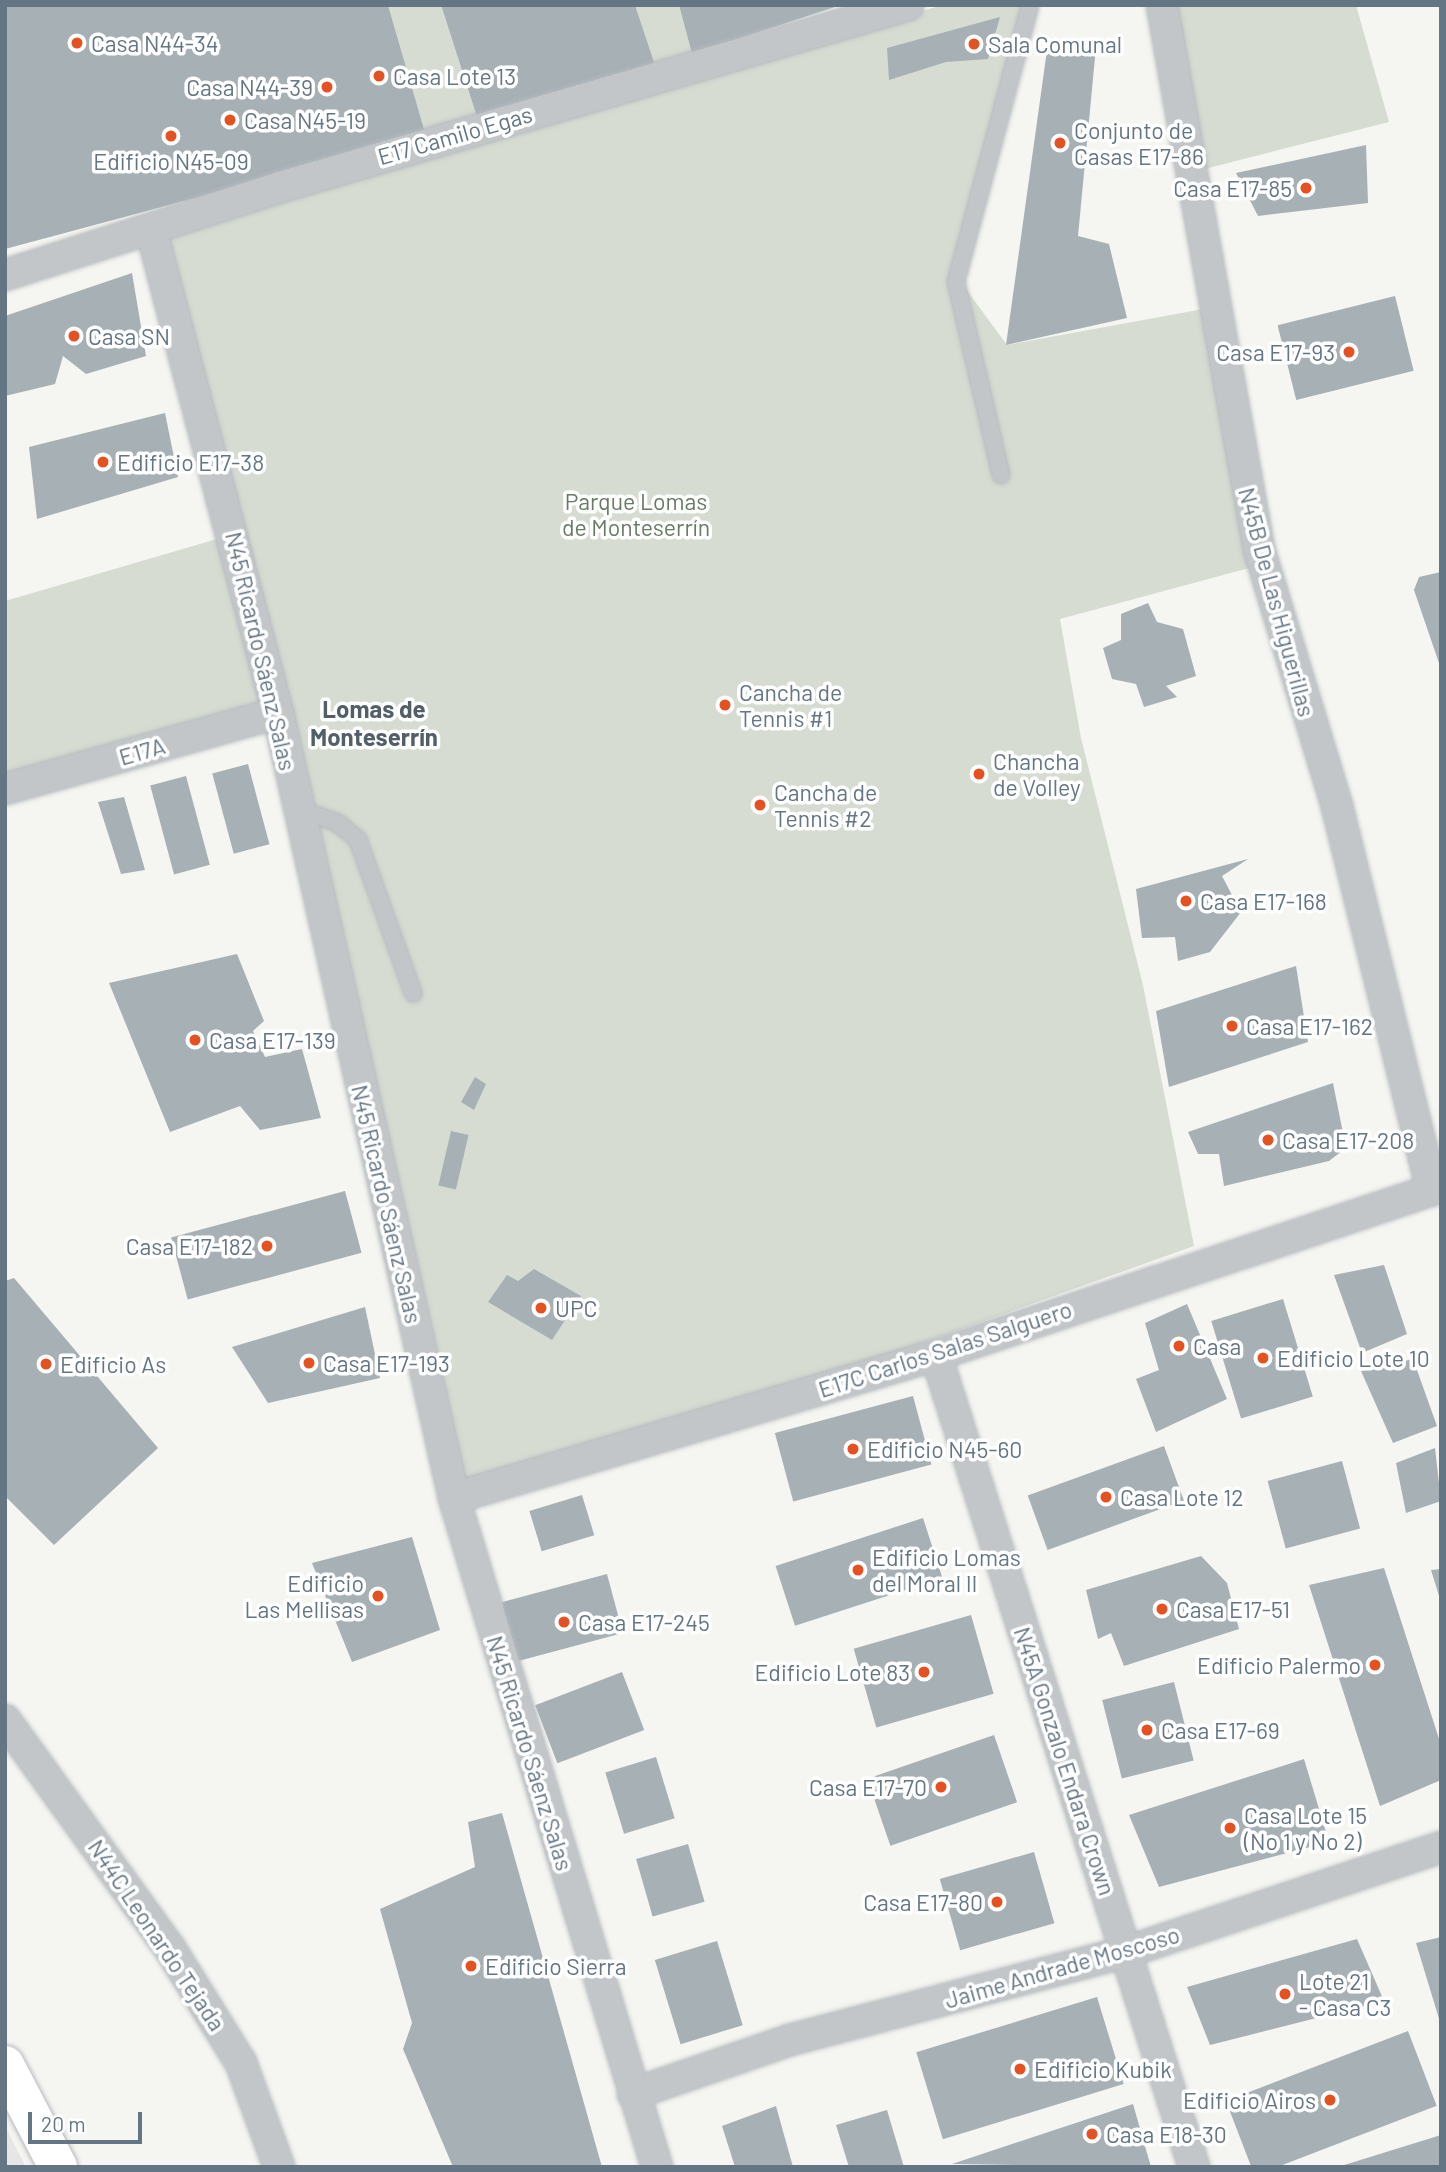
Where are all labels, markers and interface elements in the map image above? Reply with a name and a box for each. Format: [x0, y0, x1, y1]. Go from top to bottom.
place label: Casa N44-34 [91, 29, 218, 57]
place label: Sala Comunal [988, 30, 1122, 58]
marker: Casa N44-34 [69, 35, 85, 51]
marker: Sala Comunal [966, 36, 982, 52]
place label: Casa Lote 13 [393, 62, 516, 90]
marker: Casa Lote 13 [371, 68, 387, 84]
place label: Casa N44-39 [186, 73, 313, 101]
marker: Casa N44-39 [319, 79, 335, 95]
street label: E17 Camilo Egas [375, 100, 535, 170]
place label: Casa N45-19 [244, 106, 366, 134]
marker: Casa N45-19 [222, 112, 238, 128]
place label: Conjunto de Casas E17-86 [1074, 116, 1204, 170]
marker: Edificio N45-09 [163, 128, 179, 144]
marker: Conjunto de Casas E17-86 [1052, 135, 1068, 151]
place label: Edificio N45-09 [93, 147, 249, 175]
place label: Casa E17-85 [1173, 174, 1292, 202]
marker: Casa E17-85 [1298, 180, 1314, 196]
place label: Casa SN [88, 322, 170, 350]
marker: Casa SN [66, 328, 82, 344]
place label: Casa E17-93 [1216, 338, 1335, 366]
marker: Casa E17-93 [1341, 344, 1357, 360]
place label: Edificio E17-38 [117, 448, 264, 476]
marker: Edificio E17-38 [95, 454, 111, 470]
street label: N45B De Las Higuerillas [1233, 484, 1321, 720]
park label: Parque Lomas de Monteserrín [562, 487, 710, 541]
street label: N45 Ricardo Sáenz Salas [220, 529, 302, 773]
place label: Cancha de Tennis #1 [739, 678, 842, 732]
district label: Lomas de Monteserrín [310, 695, 438, 751]
marker: Cancha de Tennis #1 [717, 697, 733, 713]
street label: E17A [116, 731, 168, 771]
place label: Chancha de Volley [993, 747, 1081, 801]
marker: Chancha de Volley [971, 766, 987, 782]
place label: Cancha de Tennis #2 [774, 778, 877, 832]
marker: Cancha de Tennis #2 [752, 797, 768, 813]
place label: Casa E17-168 [1200, 887, 1327, 915]
marker: Casa E17-168 [1178, 893, 1194, 909]
place label: Casa E17-162 [1246, 1012, 1373, 1040]
marker: Casa E17-162 [1224, 1018, 1240, 1034]
place label: Casa E17-139 [209, 1026, 336, 1054]
marker: Casa E17-139 [187, 1032, 203, 1048]
street label: N45 Ricardo Sáenz Salas [346, 1082, 428, 1326]
place label: Casa E17-208 [1282, 1126, 1414, 1154]
marker: Casa E17-208 [1260, 1132, 1276, 1148]
place label: Casa E17-182 [126, 1232, 253, 1260]
marker: Casa E17-182 [259, 1238, 275, 1254]
place label: UPC [555, 1294, 597, 1322]
street label: E17C Carlos Salas Salguero [815, 1295, 1075, 1403]
marker: UPC [533, 1300, 549, 1316]
place label: Casa [1193, 1332, 1241, 1360]
marker: Casa [1171, 1338, 1187, 1354]
place label: Edificio Lote 10 [1277, 1344, 1430, 1372]
place label: Casa E17-193 [323, 1349, 450, 1377]
place label: Edificio As [60, 1350, 166, 1378]
marker: Edificio Lote 10 [1255, 1350, 1271, 1366]
marker: Casa E17-193 [301, 1355, 317, 1371]
marker: Edificio As [38, 1356, 54, 1372]
place label: Edificio N45-60 [867, 1435, 1022, 1463]
marker: Edificio N45-60 [845, 1441, 861, 1457]
place label: Casa Lote 12 [1120, 1483, 1244, 1511]
marker: Casa Lote 12 [1098, 1489, 1114, 1505]
place label: Edificio Lomas del Moral II [872, 1543, 1021, 1597]
marker: Edificio Lomas del Moral II [850, 1562, 866, 1578]
place label: Edificio Las Mellisas [244, 1569, 364, 1623]
marker: Edificio Las Mellisas [370, 1588, 386, 1604]
place label: Casa E17-51 [1176, 1595, 1290, 1623]
marker: Casa E17-51 [1154, 1601, 1170, 1617]
place label: Casa E17-245 [578, 1608, 710, 1636]
marker: Casa E17-245 [556, 1614, 572, 1630]
street label: N45A Gonzalo Endara Crown [1009, 1623, 1121, 1899]
street label: N45 Ricardo Sáenz Salas [481, 1632, 579, 1874]
place label: Edificio Palermo [1197, 1651, 1361, 1679]
marker: Edificio Palermo [1367, 1657, 1383, 1673]
place label: Edificio Lote 83 [754, 1658, 910, 1686]
marker: Edificio Lote 83 [916, 1664, 932, 1680]
place label: Casa E17-69 [1161, 1716, 1280, 1744]
marker: Casa E17-69 [1139, 1722, 1155, 1738]
place label: Casa E17-70 [809, 1773, 927, 1801]
marker: Casa E17-70 [933, 1779, 949, 1795]
place label: Casa Lote 15 (No 1 y No 2) [1244, 1801, 1367, 1855]
marker: Casa Lote 15 (No 1 y No 2) [1222, 1820, 1238, 1836]
street label: N44C Leonardo Tejada [83, 1834, 231, 2036]
place label: Casa E17-80 [863, 1888, 983, 1916]
marker: Casa E17-80 [989, 1894, 1005, 1910]
street label: Jaime Andrade Moscoso [941, 1920, 1183, 2014]
place label: Edificio Sierra [485, 1952, 626, 1980]
marker: Edificio Sierra [463, 1958, 479, 1974]
place label: Lote 21 - Casa C3 [1299, 1967, 1391, 2021]
marker: Lote 21 - Casa C3 [1277, 1986, 1293, 2002]
place label: Edificio Kubik [1034, 2055, 1172, 2083]
marker: Edificio Kubik [1012, 2061, 1028, 2077]
place label: Edificio Airos [1183, 2086, 1316, 2114]
marker: Edificio Airos [1322, 2092, 1338, 2108]
scale bar [32, 2098, 145, 2142]
text: 20 m [41, 2111, 86, 2136]
place label: Casa E18-30 [1106, 2120, 1227, 2148]
marker: Casa E18-30 [1084, 2126, 1100, 2142]

